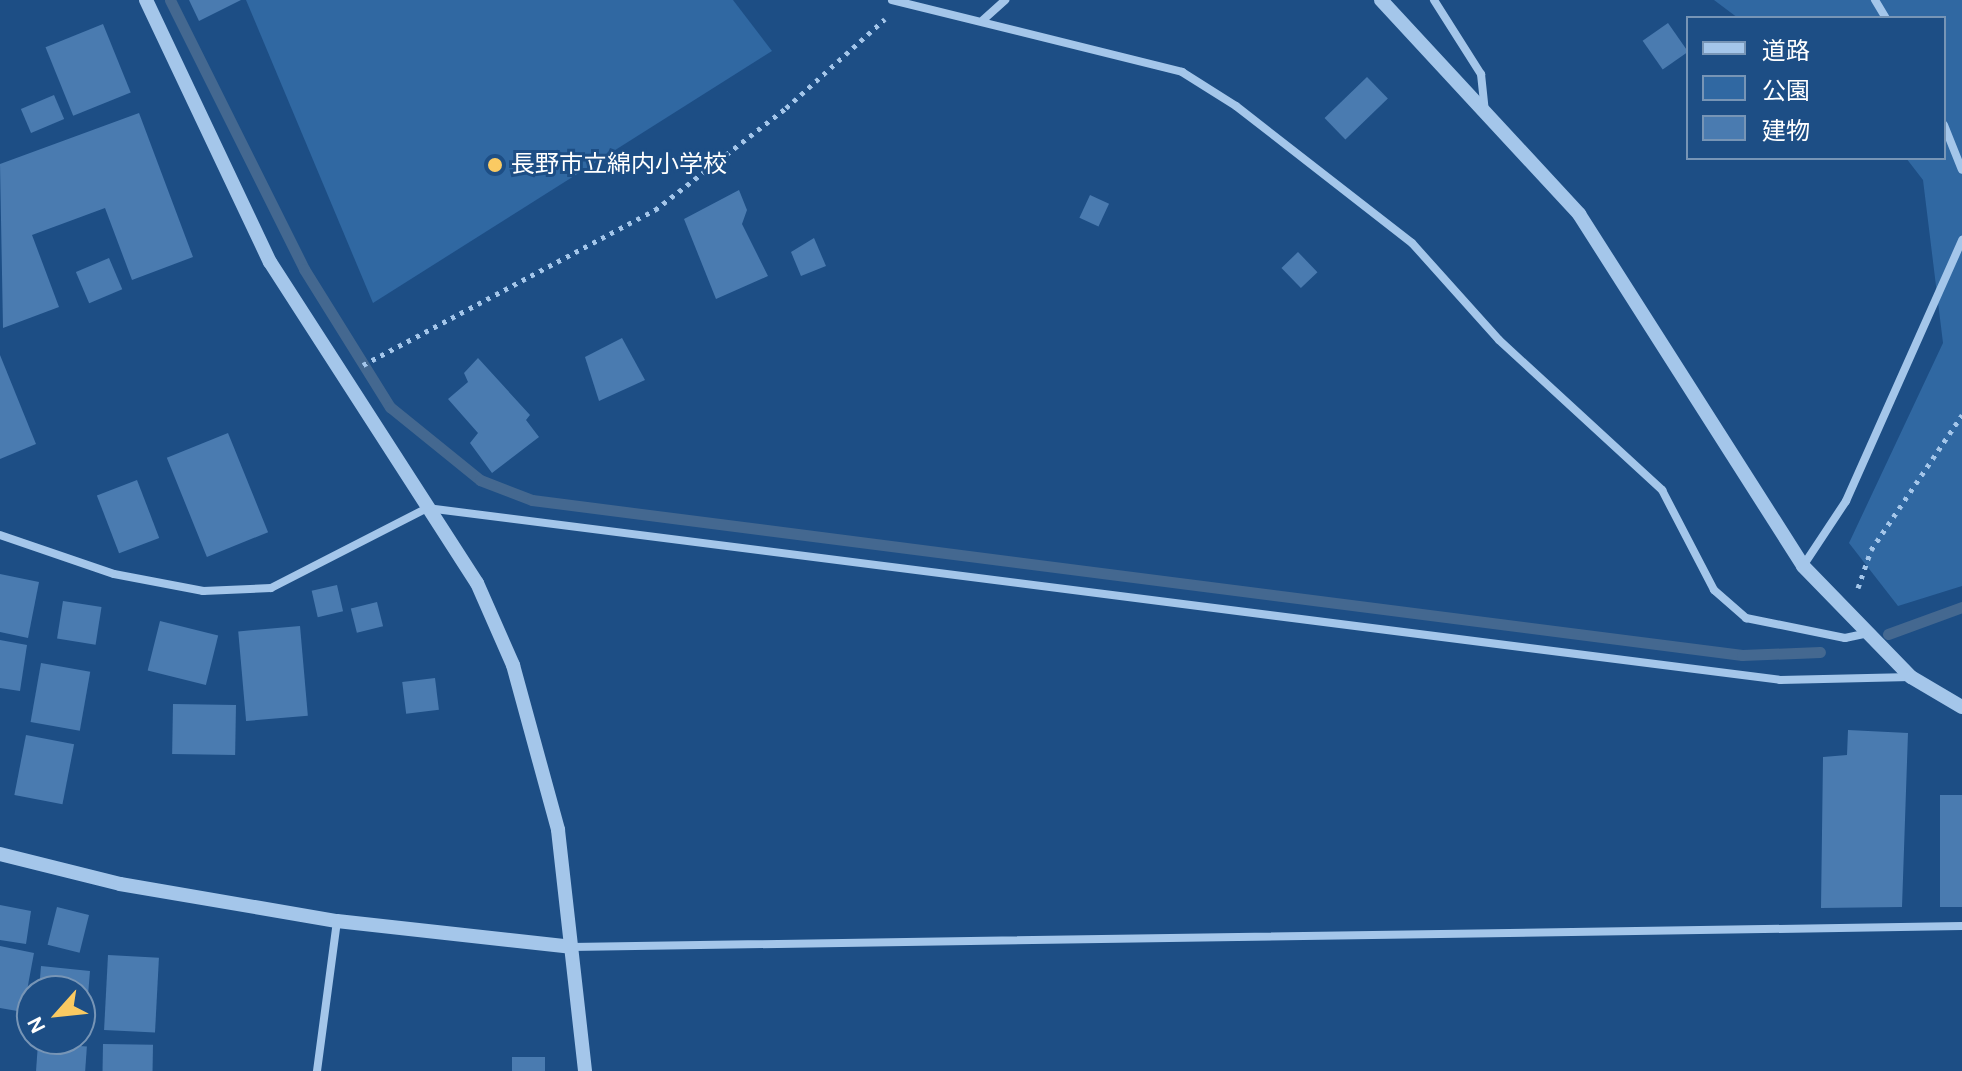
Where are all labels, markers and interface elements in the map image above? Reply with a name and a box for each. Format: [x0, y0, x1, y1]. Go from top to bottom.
legend [1686, 16, 1946, 160]
text: 道路 [1762, 37, 1810, 65]
text: 公園 [1762, 77, 1810, 105]
text: 建物 [1762, 117, 1810, 145]
place label: 長野市立綿内小学校 [511, 151, 727, 179]
marker: 長野市立綿内小学校 [486, 156, 504, 174]
north arrow [16, 975, 96, 1055]
text: N [21, 1012, 52, 1038]

